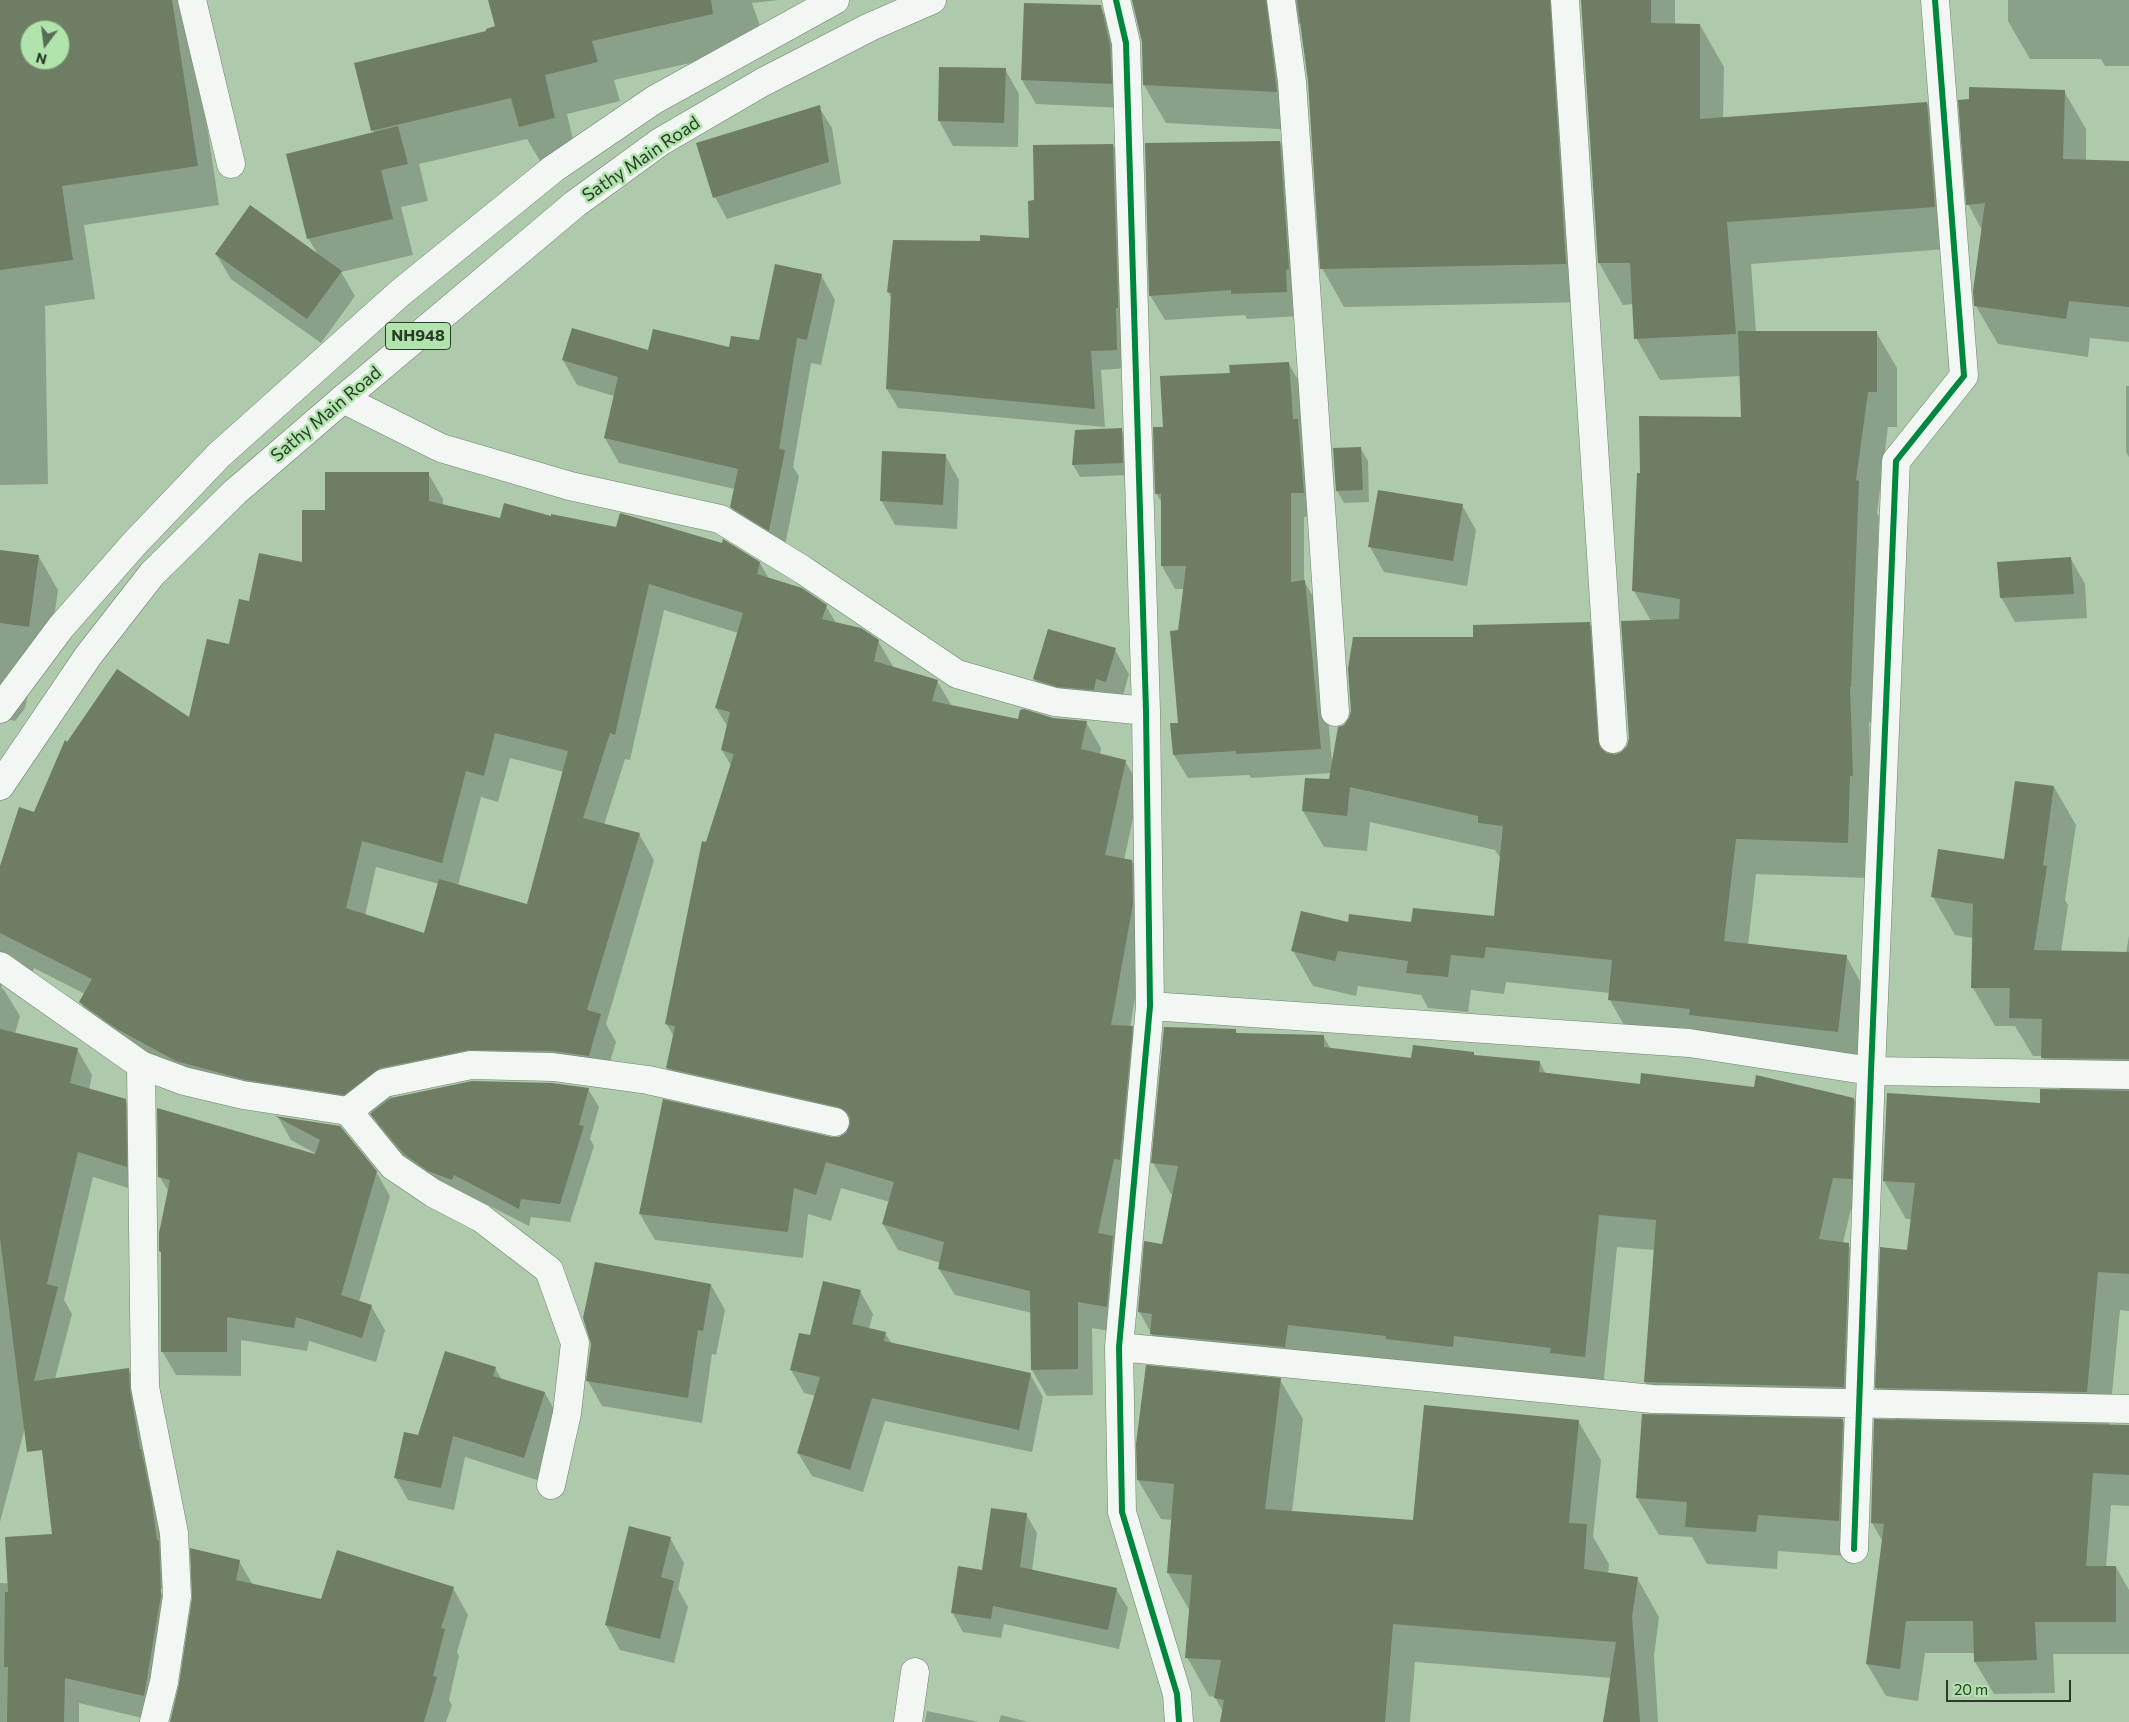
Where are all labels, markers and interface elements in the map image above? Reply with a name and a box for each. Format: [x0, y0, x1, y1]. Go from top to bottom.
north arrow [20, 20, 70, 70]
text: N [34, 49, 49, 69]
street label: Sathy Main Road [578, 112, 704, 206]
road number: NH948 [386, 322, 450, 350]
street label: Sathy Main Road [267, 362, 385, 466]
scale bar [1949, 1670, 2074, 1702]
text: 20 m [1954, 1680, 1988, 1698]

